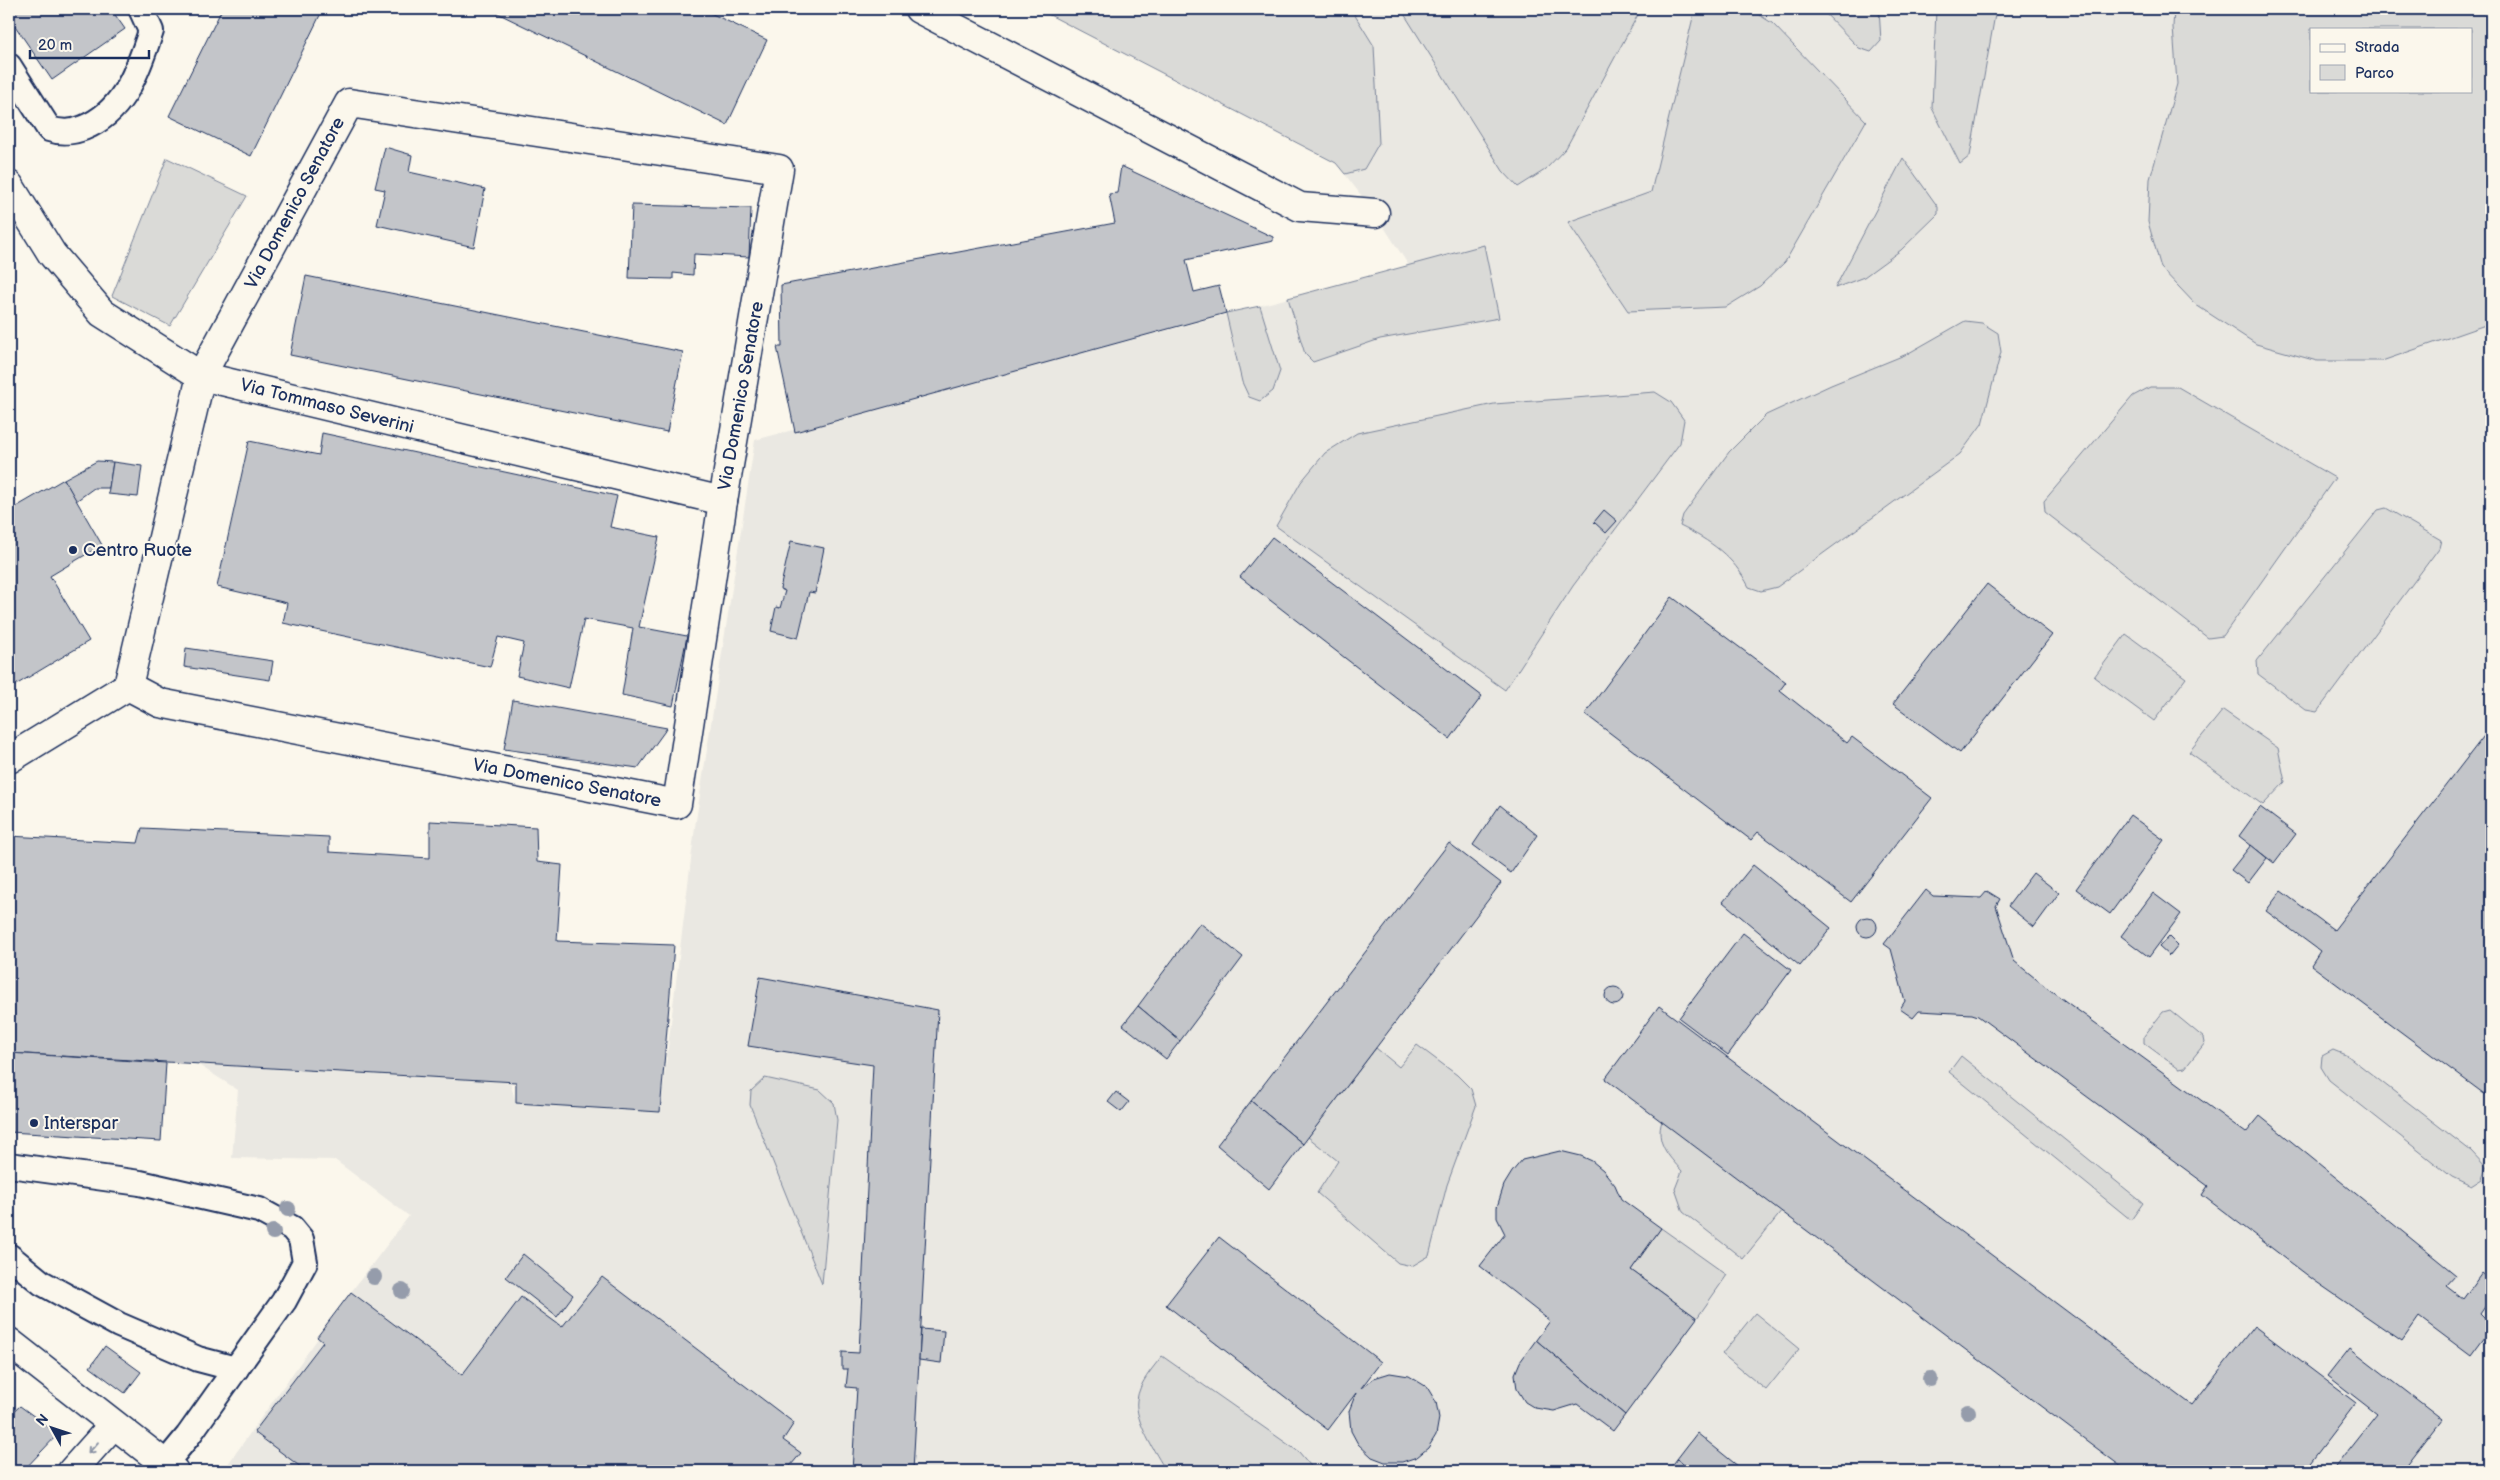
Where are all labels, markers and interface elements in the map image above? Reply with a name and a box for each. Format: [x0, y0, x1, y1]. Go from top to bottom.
scale bar [30, 28, 149, 60]
legend [2310, 28, 2472, 92]
text: 20 m [38, 36, 72, 55]
text: Strada [2355, 38, 2399, 57]
text: Parco [2355, 64, 2394, 83]
street label: Via Domenico Senatore [241, 113, 349, 293]
street label: Via Domenico Senatore [714, 300, 768, 492]
street label: Via Tommaso Severini [238, 374, 416, 438]
place label: Centro Ruote [83, 540, 192, 561]
marker: Centro Ruote [67, 544, 79, 556]
street label: Via Domenico Senatore [471, 754, 663, 812]
place label: Interspar [44, 1113, 118, 1134]
marker: Interspar [28, 1117, 40, 1129]
north arrow [28, 1402, 78, 1452]
text: N [33, 1410, 52, 1429]
one-way arrow [87, 1442, 98, 1455]

